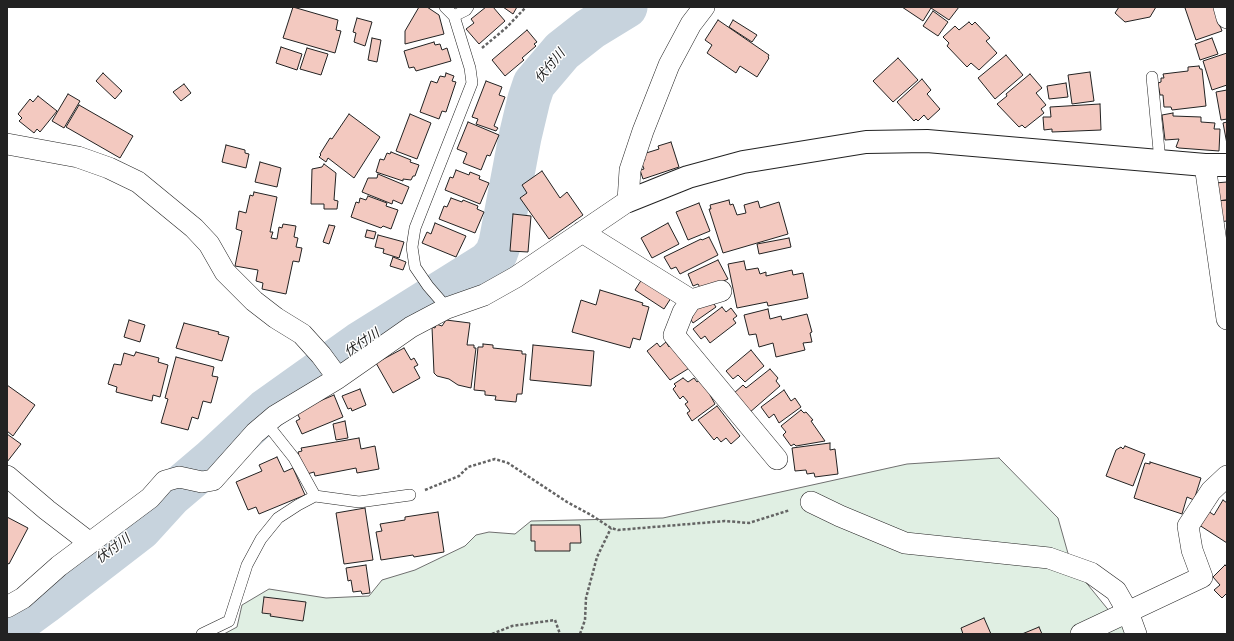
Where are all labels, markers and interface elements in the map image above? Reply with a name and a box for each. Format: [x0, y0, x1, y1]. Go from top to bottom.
water label: 伏付川 [531, 46, 569, 86]
water label: 伏付川 [341, 326, 383, 360]
water label: 伏付川 [93, 531, 133, 567]

